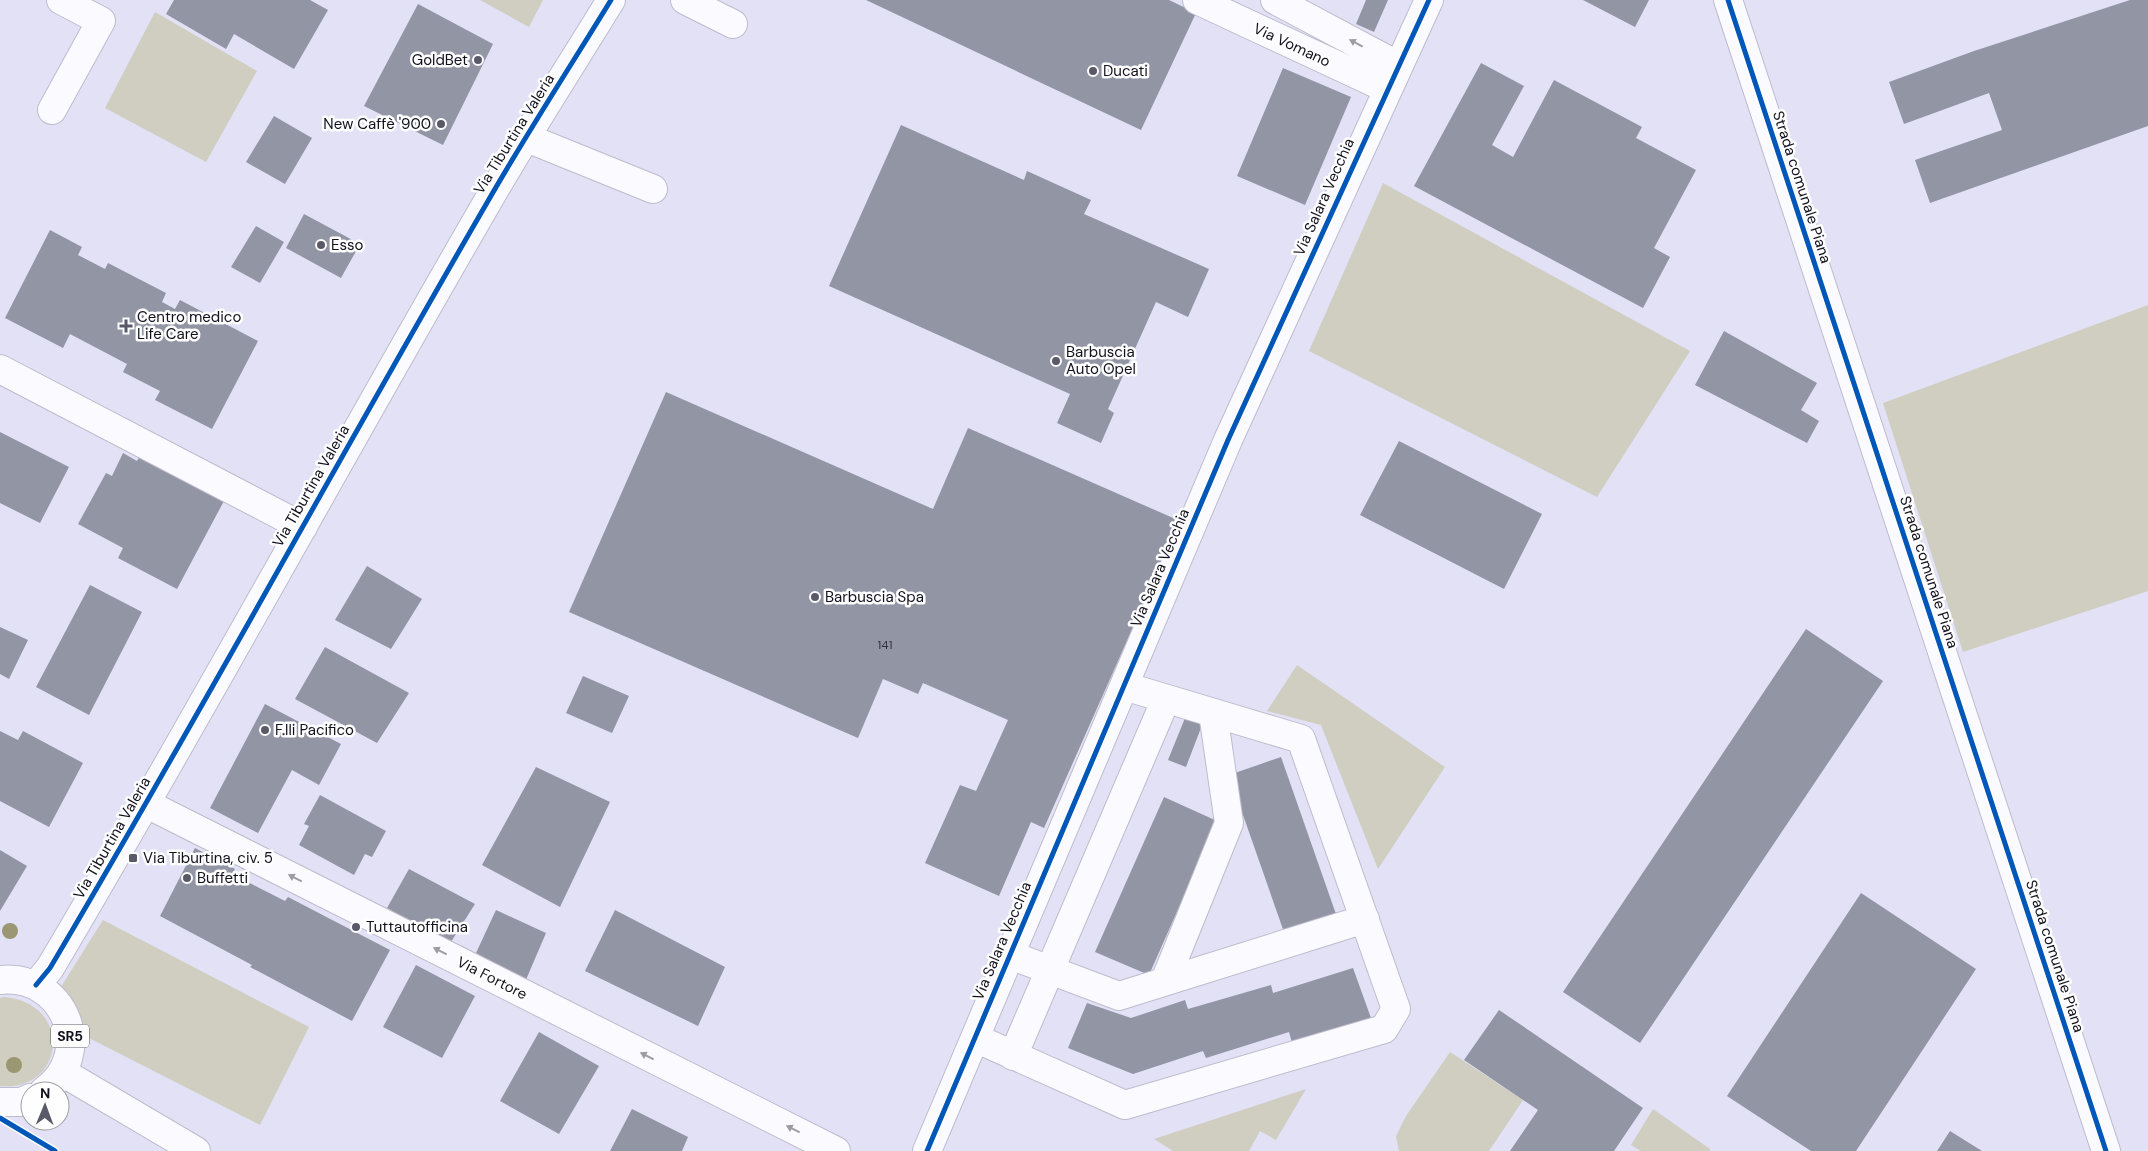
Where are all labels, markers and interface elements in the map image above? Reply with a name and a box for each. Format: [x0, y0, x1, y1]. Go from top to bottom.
street label: Via Vomano [1250, 18, 1334, 72]
one-way arrow [1348, 39, 1363, 47]
place label: GoldBet [412, 50, 468, 70]
marker: GoldBet [472, 54, 484, 66]
place label: Ducati [1103, 61, 1148, 81]
marker: Ducati [1087, 65, 1099, 77]
street label: Via Tiburtina Valeria [469, 70, 559, 198]
street label: Strada comunale Piana [1768, 108, 1836, 266]
place label: New Caffè '900 [323, 114, 431, 134]
marker: New Caffè '900 [435, 118, 447, 130]
street label: Via Salara Vecchia [1289, 135, 1359, 259]
place label: Esso [331, 235, 364, 255]
marker: Esso [315, 239, 327, 251]
place label: Centro medico Life Care [137, 307, 241, 344]
marker: Centro medico Life Care [119, 319, 133, 333]
place label: Barbuscia Auto Opel [1066, 342, 1136, 379]
marker: Barbuscia Auto Opel [1050, 355, 1062, 367]
street label: Via Tiburtina Valeria [268, 421, 354, 551]
street label: Strada comunale Piana [1895, 493, 1963, 651]
street label: Via Salara Vecchia [1126, 506, 1194, 630]
place label: Barbuscia Spa [825, 587, 924, 607]
marker: Barbuscia Spa [809, 591, 821, 603]
house number: 141 [878, 637, 892, 653]
place label: F.lli Pacifico [275, 720, 354, 740]
marker: F.lli Pacifico [259, 724, 271, 736]
street label: Via Tiburtina Valeria [69, 773, 155, 903]
place label: Via Tiburtina, civ. 5 [143, 848, 273, 868]
marker: Via Tiburtina, civ. 5 [127, 852, 139, 864]
place label: Buffetti [197, 868, 248, 888]
marker: Buffetti [181, 872, 193, 884]
one-way arrow [287, 874, 302, 882]
street label: Strada comunale Piana [2021, 877, 2089, 1035]
street label: Via Salara Vecchia [968, 879, 1036, 1003]
place label: Tuttautofficina [366, 917, 468, 937]
marker: Tuttautofficina [350, 921, 362, 933]
one-way arrow [433, 947, 447, 955]
street label: Via Fortore [453, 952, 531, 1004]
road number: SR5 [51, 1024, 89, 1048]
one-way arrow [640, 1052, 655, 1060]
north arrow [20, 1081, 70, 1131]
text: N [40, 1084, 50, 1102]
one-way arrow [785, 1125, 800, 1133]

